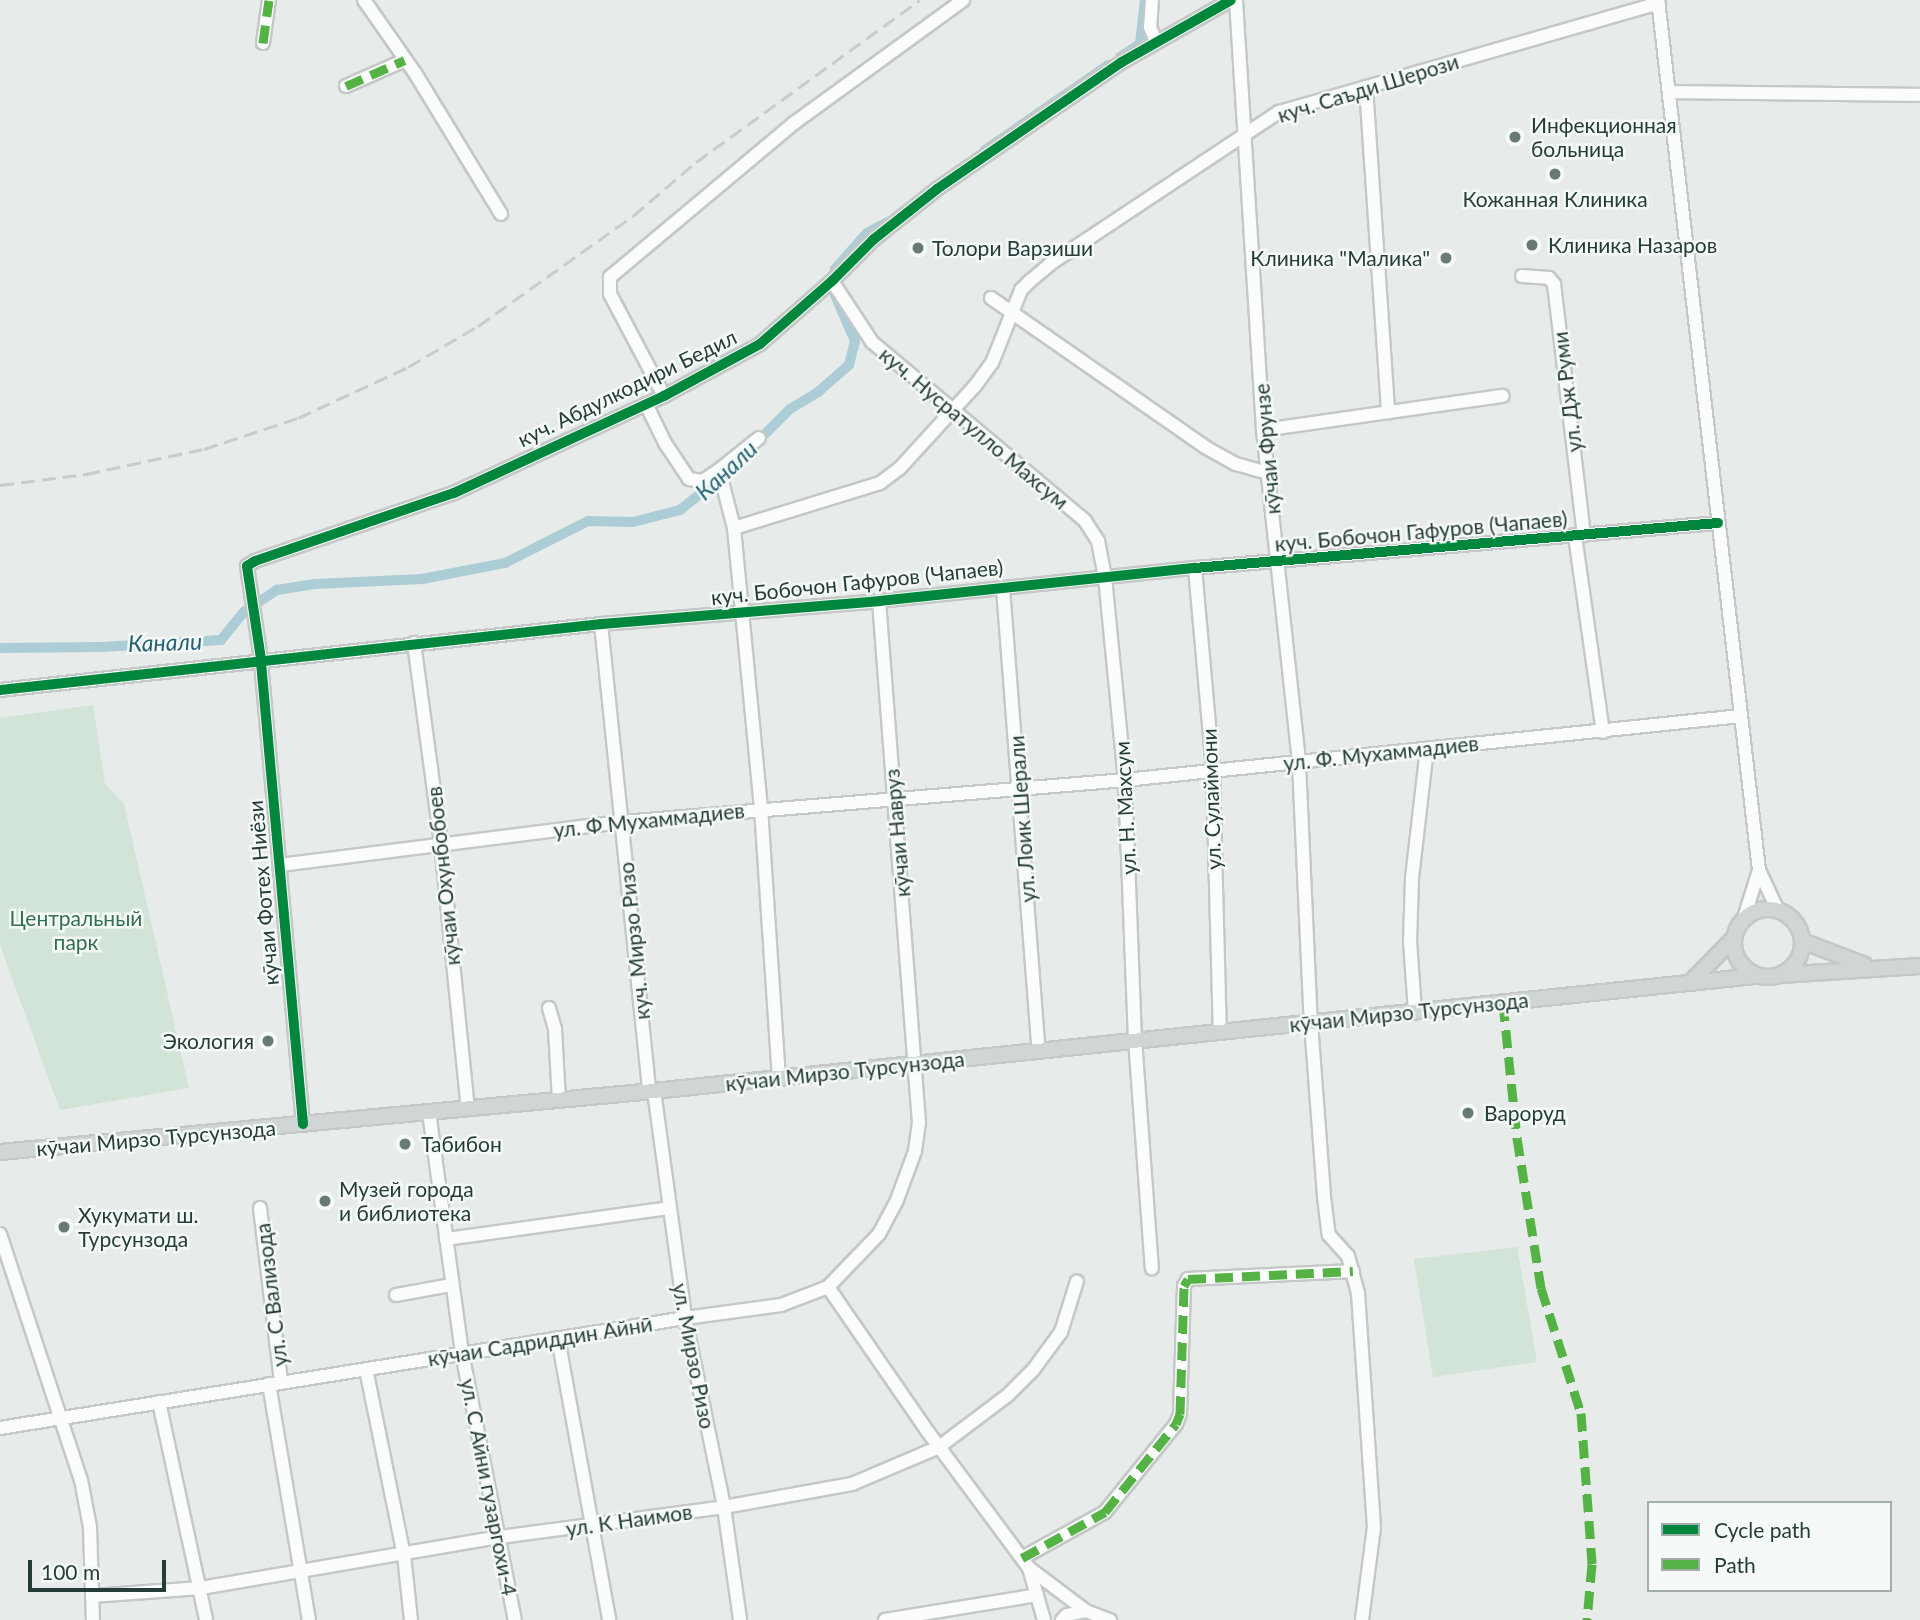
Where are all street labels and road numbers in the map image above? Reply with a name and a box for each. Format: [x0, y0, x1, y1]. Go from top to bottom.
street label: куч. Саъди Шерози [1274, 48, 1462, 128]
street label: куч. Абдулкодири Бедил [513, 324, 741, 452]
street label: ул. Дж Руми [1547, 330, 1587, 454]
street label: куч. Нусратулло Махсум [874, 342, 1074, 514]
street label: кӯчаи Фрунзе [1249, 383, 1285, 515]
street label: куч. Бобочон Гафуров (Чапаев) [1274, 506, 1568, 556]
street label: куч. Бобочон Гафуров (Чапаев) [710, 554, 1004, 610]
street label: ул. Сулаймони [1196, 728, 1226, 870]
street label: ул. Ф. Мухаммадиев [1282, 730, 1480, 776]
street label: ул. Лоик Шерали [1004, 735, 1040, 903]
street label: ул. Н. Махсум [1109, 740, 1141, 876]
street label: кӯчаи Навруз [879, 768, 915, 898]
street label: кӯчаи Охунбобоев [421, 785, 465, 967]
street label: ул. Ф Мухаммадиев [552, 797, 746, 843]
street label: кӯчаи Фотех Ниёзи [242, 799, 284, 987]
street label: куч. Мирзо Ризо [613, 861, 655, 1021]
street label: кӯчаи Мирзо Турсунзода [1288, 987, 1530, 1037]
street label: кӯчаи Мирзо Турсунзода [724, 1046, 966, 1096]
street label: кӯчаи Мирзо Турсунзода [35, 1115, 277, 1161]
street label: ул. С Вализода [250, 1222, 292, 1368]
street label: ул. Мирзо Ризо [668, 1281, 720, 1431]
street label: кӯчаи Садриддин Айнӣ [426, 1311, 654, 1371]
street label: ул. С Айни гузаргохи-4 [456, 1376, 522, 1598]
street label: ул. К Наимов [564, 1499, 694, 1541]

